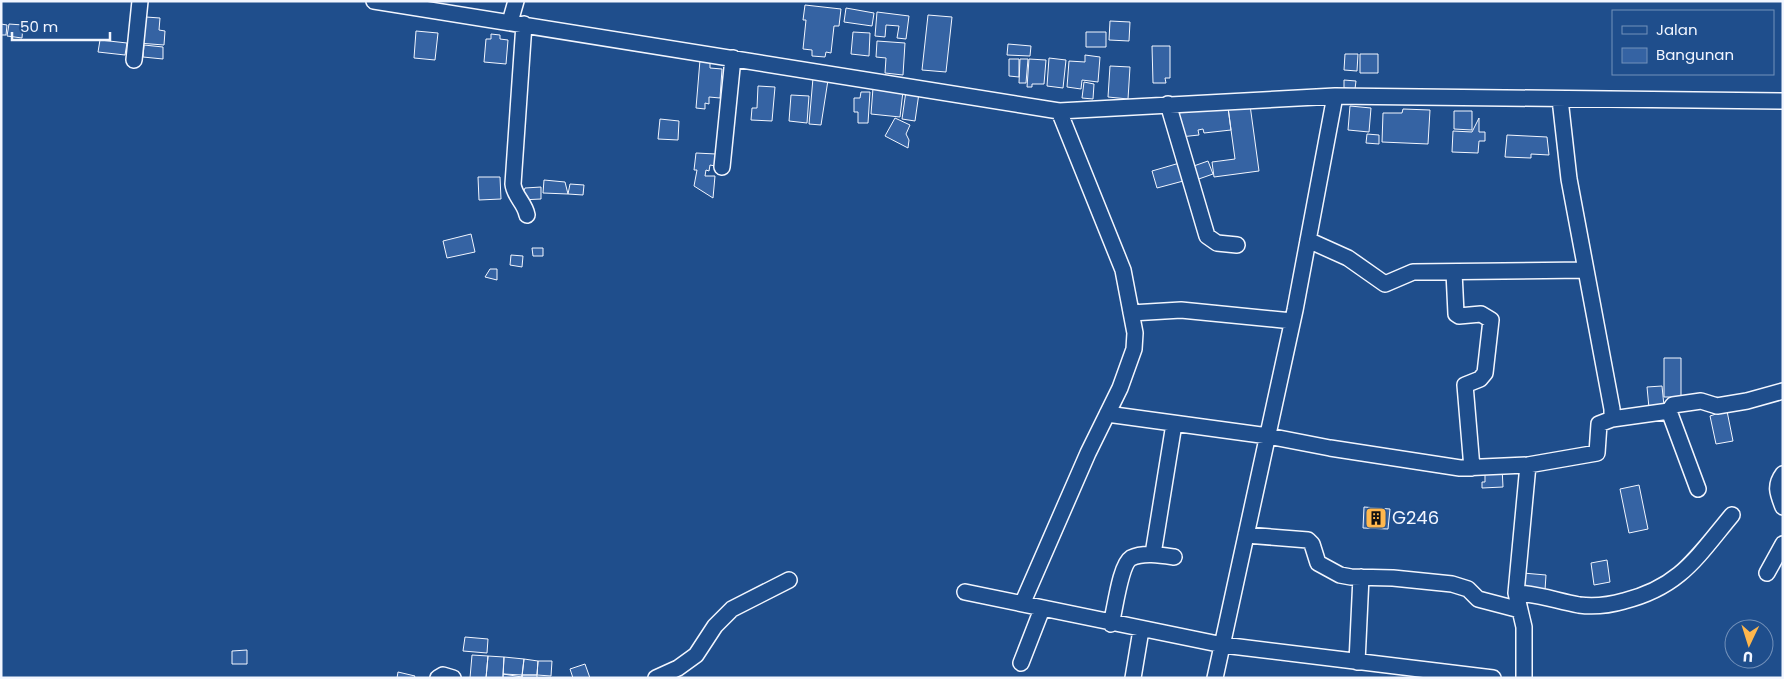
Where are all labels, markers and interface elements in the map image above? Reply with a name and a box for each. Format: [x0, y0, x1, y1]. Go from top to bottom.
scale bar [12, 10, 110, 42]
legend [1612, 10, 1774, 75]
text: 50 m [20, 16, 58, 37]
text: Jalan [1656, 19, 1698, 40]
text: Bangunan [1656, 44, 1734, 65]
place label: G246 [1392, 505, 1439, 530]
building icon: G246 [1364, 506, 1388, 530]
north arrow [1724, 619, 1774, 669]
text: U [1742, 647, 1754, 667]

